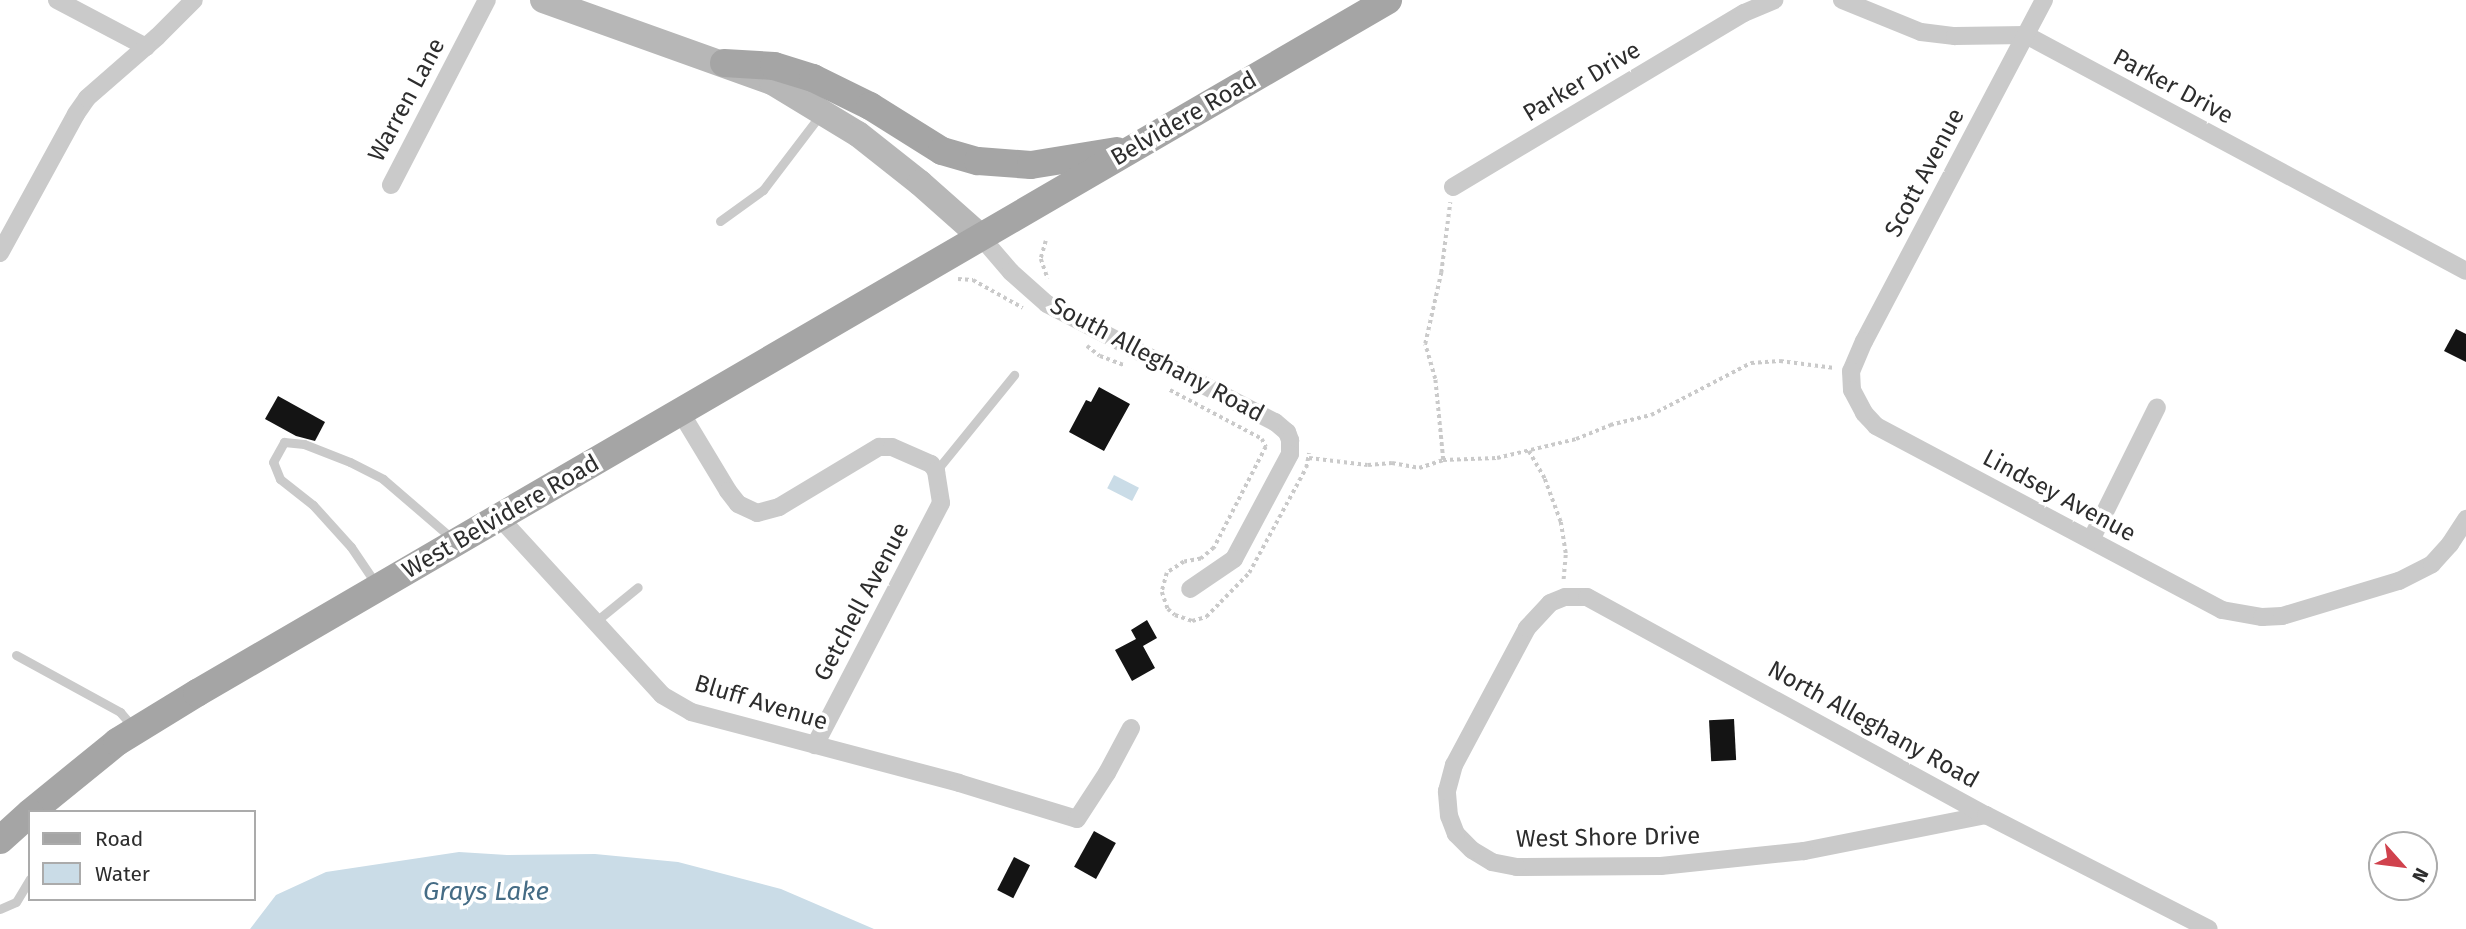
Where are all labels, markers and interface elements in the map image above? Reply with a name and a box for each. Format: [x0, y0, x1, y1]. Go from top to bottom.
street label: Warren Lane [363, 33, 451, 167]
street label: Parker Drive [1518, 36, 1646, 128]
street label: Parker Drive [2108, 43, 2238, 131]
street label: Belvidere Road [1106, 66, 1262, 172]
street label: Scott Avenue [1879, 104, 1971, 242]
street label: South Alleghany Road [1045, 291, 1269, 429]
street label: Lindsey Avenue [1978, 444, 2140, 548]
street label: West Belvidere Road [397, 449, 605, 585]
street label: Getchell Avenue [808, 518, 916, 686]
street label: North Alleghany Road [1763, 655, 1983, 795]
street label: Bluff Avenue [691, 669, 831, 737]
legend [28, 810, 256, 901]
street label: West Shore Drive [1516, 822, 1700, 854]
text: Road [95, 826, 143, 852]
north arrow [2368, 831, 2438, 901]
text: Water [95, 861, 150, 887]
text: N [2407, 864, 2433, 886]
water label: Grays Lake [423, 876, 549, 908]

